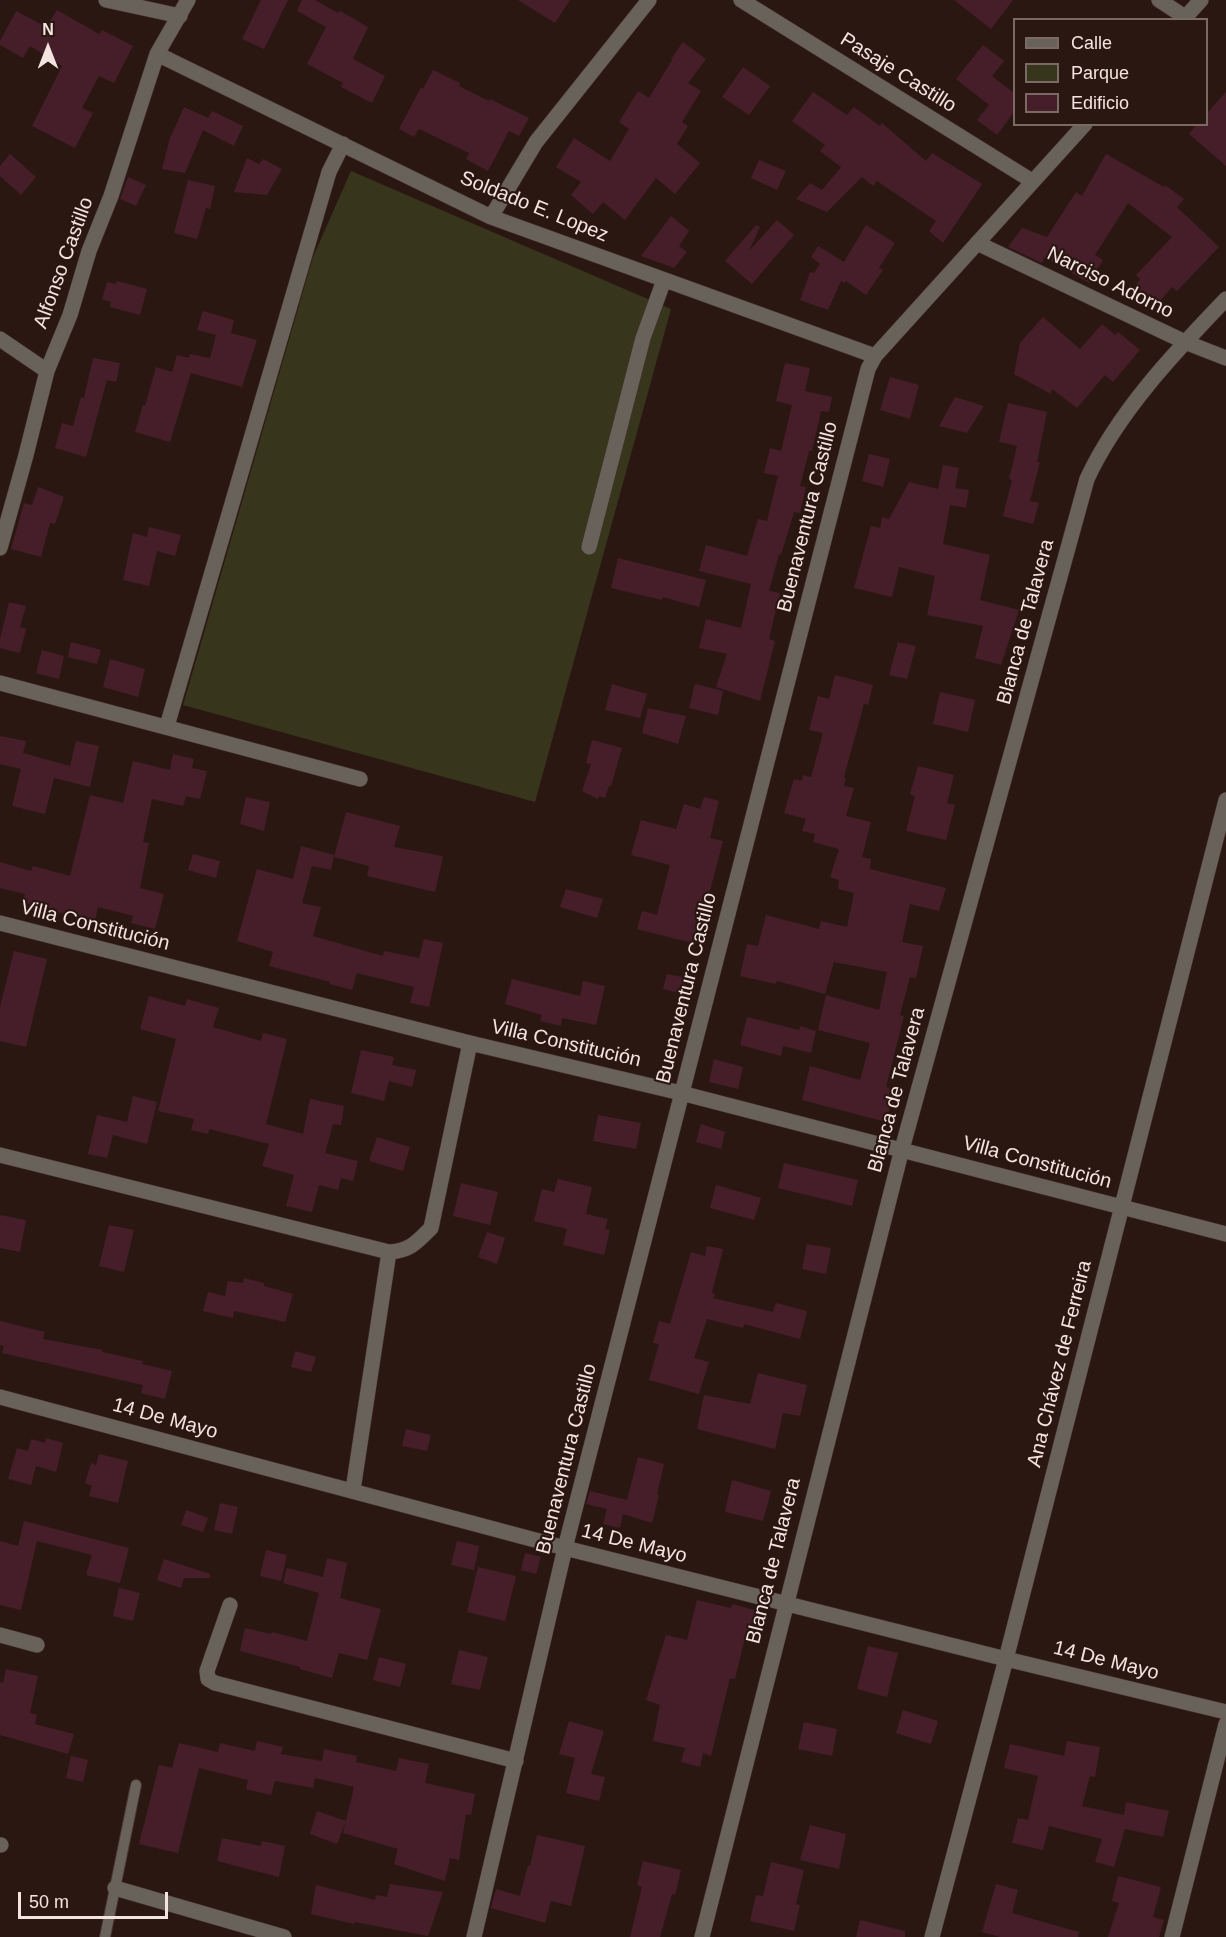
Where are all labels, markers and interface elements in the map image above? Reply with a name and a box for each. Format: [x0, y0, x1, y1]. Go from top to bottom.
north arrow [18, 18, 78, 78]
legend [1013, 18, 1208, 126]
text: N [42, 21, 54, 38]
street label: Pasaje Castillo [836, 28, 960, 118]
text: Calle [1071, 33, 1112, 53]
text: Parque [1071, 63, 1129, 83]
text: Edificio [1071, 93, 1129, 113]
street label: Soldado E. Lopez [456, 166, 612, 248]
street label: Alfonso Castillo [29, 194, 99, 332]
street label: Narciso Adorno [1043, 242, 1177, 324]
street label: Buenaventura Castillo [773, 419, 843, 615]
street label: Blanca de Talavera [992, 537, 1060, 707]
street label: Buenaventura Castillo [652, 890, 722, 1086]
street label: Villa Constitución [18, 896, 172, 956]
street label: Blanca de Talavera [863, 1005, 931, 1175]
street label: Villa Constitución [489, 1015, 643, 1073]
street label: Villa Constitución [960, 1132, 1114, 1194]
street label: Ana Chávez de Ferreira [1023, 1258, 1097, 1470]
street label: Buenaventura Castillo [532, 1361, 602, 1557]
street label: 14 De Mayo [110, 1393, 220, 1445]
street label: Blanca de Talavera [742, 1476, 806, 1646]
street label: 14 De Mayo [579, 1519, 689, 1569]
street label: 14 De Mayo [1051, 1636, 1161, 1686]
scale bar [21, 1880, 171, 1918]
text: 50 m [29, 1892, 69, 1912]

